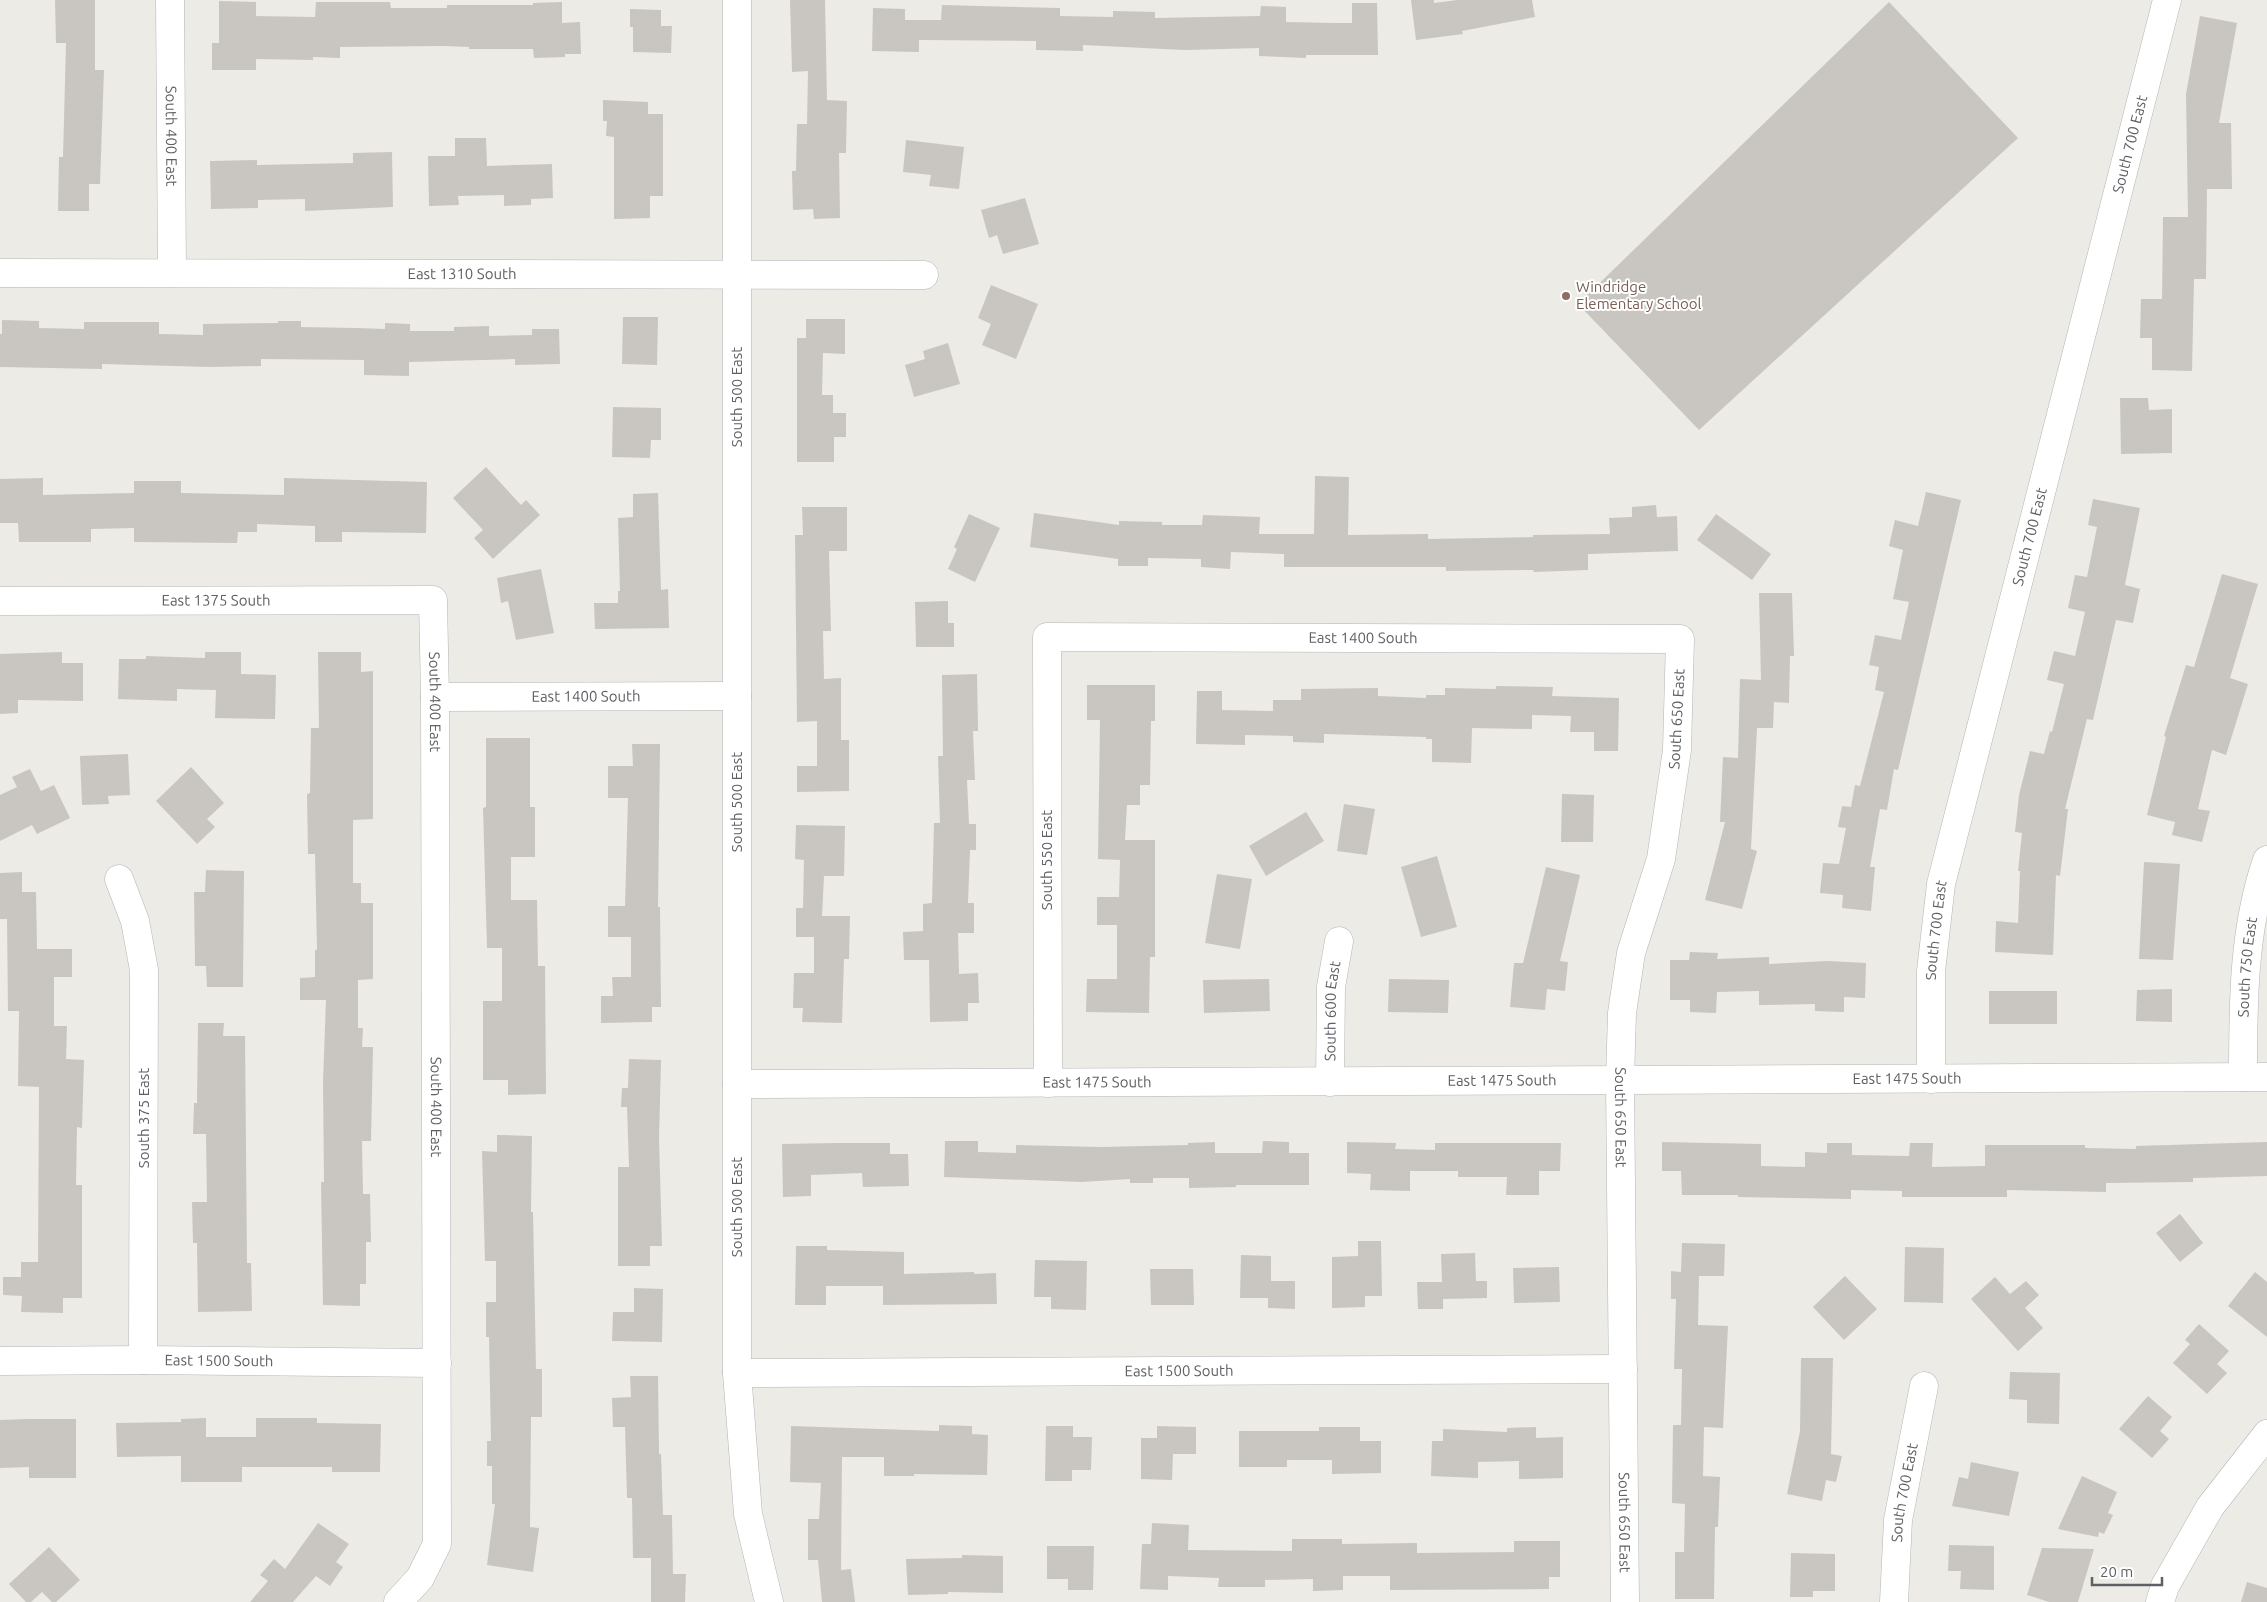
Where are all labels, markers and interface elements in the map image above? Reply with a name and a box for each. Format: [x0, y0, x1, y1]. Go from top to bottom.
street label: South 400 East [163, 86, 180, 186]
street label: South 700 East [2109, 93, 2150, 195]
street label: East 1310 South [407, 265, 517, 282]
place label: Windridge Elementary School [1576, 278, 1702, 312]
marker: Windridge Elementary School [1560, 290, 1572, 302]
street label: South 500 East [728, 347, 745, 447]
street label: South 700 East [2009, 486, 2050, 587]
street label: East 1375 South [161, 591, 271, 609]
street label: East 1400 South [1308, 629, 1418, 646]
street label: South 400 East [426, 652, 444, 752]
street label: South 650 East [1665, 668, 1688, 770]
street label: East 1400 South [531, 687, 641, 705]
street label: South 500 East [728, 752, 745, 852]
street label: South 550 East [1038, 810, 1055, 910]
street label: South 700 East [1922, 878, 1950, 980]
street label: South 750 East [2234, 916, 2260, 1017]
street label: South 600 East [1321, 959, 1343, 1061]
street label: South 400 East [428, 1057, 445, 1157]
street label: South 650 East [1612, 1067, 1630, 1168]
street label: South 375 East [135, 1068, 152, 1168]
street label: East 1475 South [1852, 1069, 1962, 1087]
street label: East 1475 South [1447, 1071, 1557, 1089]
street label: East 1475 South [1042, 1073, 1152, 1091]
street label: South 500 East [728, 1157, 745, 1257]
street label: East 1500 South [164, 1351, 274, 1369]
street label: East 1500 South [1124, 1362, 1234, 1379]
street label: South 700 East [1888, 1441, 1921, 1543]
street label: South 650 East [1616, 1472, 1634, 1573]
scale bar [2092, 1554, 2162, 1586]
text: 20 m [2100, 1563, 2133, 1580]

